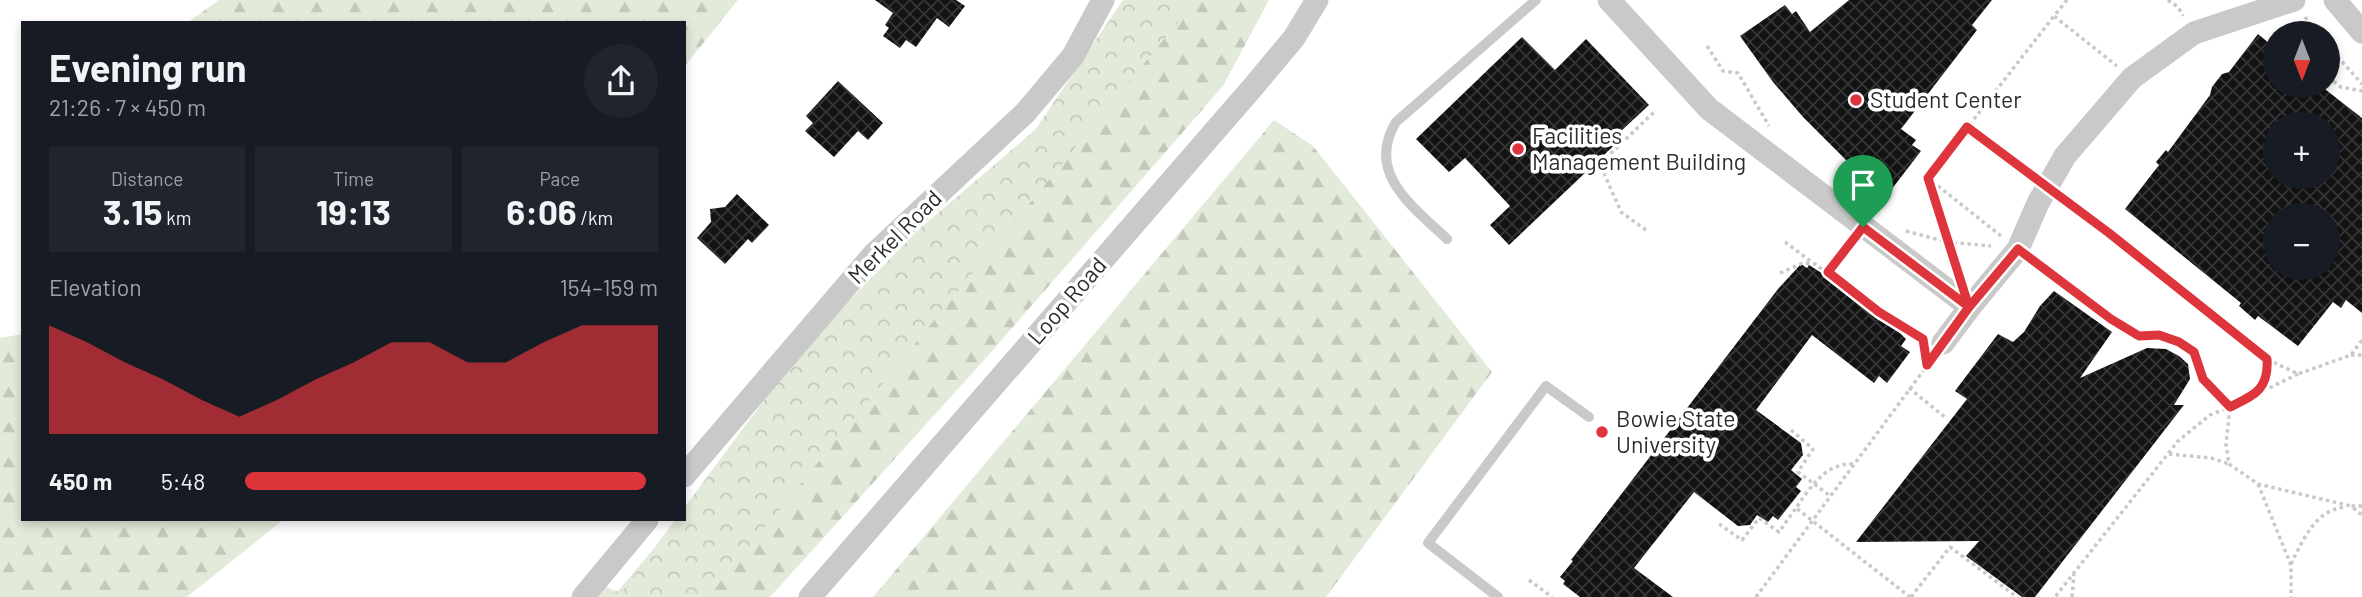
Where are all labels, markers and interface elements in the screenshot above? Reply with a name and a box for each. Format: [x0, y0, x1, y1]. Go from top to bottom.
north arrow [2263, 21, 2340, 98]
map controls [2263, 21, 2340, 280]
text: Evening run [49, 44, 247, 90]
button: share [584, 44, 658, 118]
place label: Student Center [1870, 85, 2022, 113]
marker: Student Center [1848, 92, 1864, 108]
text: 21:26 · 7 × 450 m [49, 93, 206, 121]
button: + [2263, 112, 2340, 189]
place label: Facilities Management Building [1532, 121, 1746, 175]
marker: Facilities Management Building [1510, 141, 1526, 157]
pin [1833, 155, 1893, 227]
icon: arrive [1844, 166, 1882, 204]
text: Distance [111, 167, 183, 190]
text: Time [333, 167, 374, 190]
text: Pace [539, 167, 580, 190]
street label: Merkel Road [842, 184, 947, 289]
text: 3.15 [103, 190, 162, 232]
text: 19:13 [316, 190, 391, 232]
text: 6:06 [506, 190, 577, 232]
button: − [2263, 203, 2340, 280]
text: km [162, 206, 191, 229]
text: /km [577, 206, 613, 229]
street label: Loop Road [1021, 251, 1112, 350]
text: Elevation [49, 273, 142, 301]
text: 154–159 m [560, 273, 658, 301]
place label: Bowie State University [1616, 404, 1736, 458]
marker: Bowie State University [1594, 424, 1610, 440]
text: 450 m [49, 467, 112, 495]
text: 5:48 [161, 467, 205, 495]

